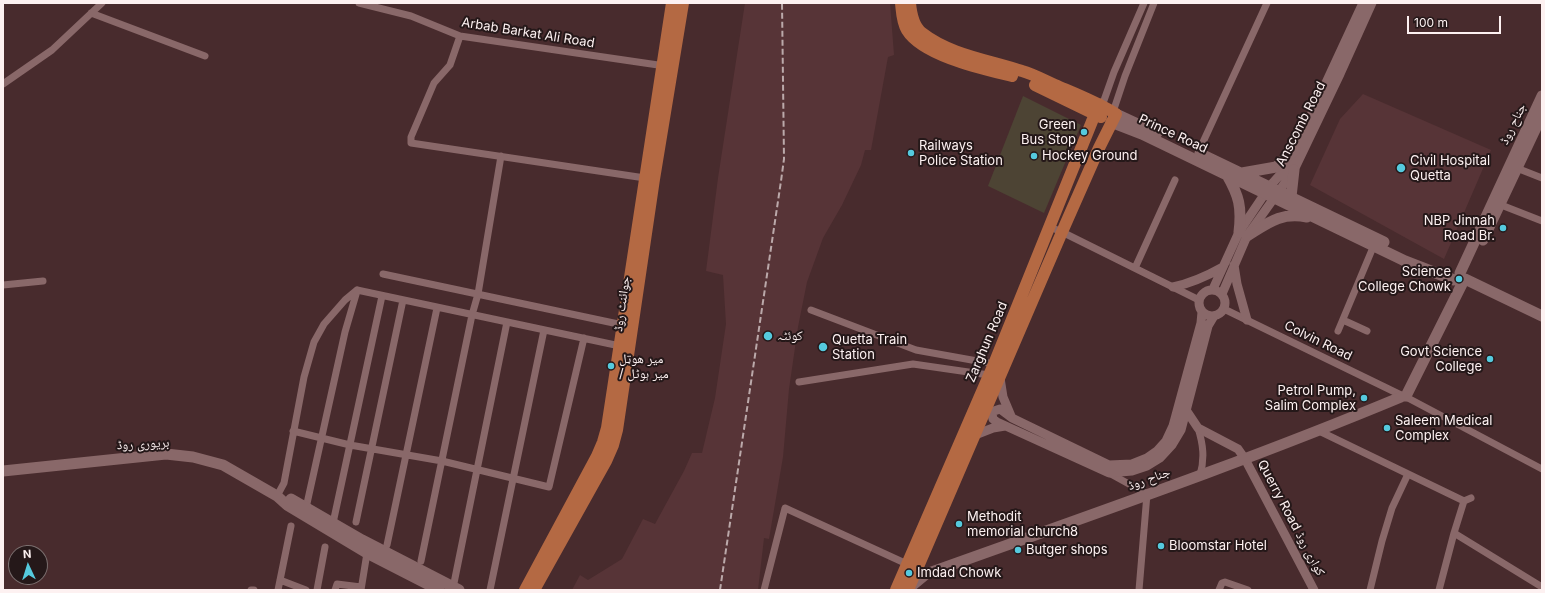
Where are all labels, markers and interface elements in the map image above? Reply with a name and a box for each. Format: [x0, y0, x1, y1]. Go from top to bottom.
scale bar [1409, 8, 1503, 34]
street label: Arbab Barkat Ali Road [460, 15, 596, 51]
text: 100 m [1414, 15, 1448, 30]
street label: Anscomb Road [1273, 79, 1329, 169]
street label: جناح روڈ [1496, 101, 1530, 147]
street label: Prince Road [1136, 111, 1210, 157]
place label: Green Bus Stop [1021, 117, 1076, 148]
marker: Green Bus Stop [1079, 127, 1089, 137]
place label: Railways Police Station [919, 138, 1003, 169]
marker: Railways Police Station [906, 148, 916, 158]
place label: Hockey Ground [1042, 148, 1138, 164]
marker: Hockey Ground [1029, 151, 1039, 161]
place label: Civil Hospital Quetta [1410, 153, 1490, 184]
marker: Civil Hospital Quetta [1395, 162, 1407, 174]
place label: NBP Jinnah Road Br. [1424, 213, 1495, 244]
marker: NBP Jinnah Road Br. [1498, 223, 1508, 233]
place label: Science College Chowk [1358, 264, 1451, 295]
marker: Science College Chowk [1454, 274, 1464, 284]
street label: جوائنٹ روڈ [610, 275, 634, 333]
street label: Zarghun Road [963, 299, 1011, 385]
street label: Colvin Road [1281, 318, 1355, 364]
place label: کوئٹہ [777, 328, 803, 344]
marker: کوئٹہ [762, 330, 774, 342]
place label: Quetta Train Station [832, 332, 907, 363]
marker: Quetta Train Station [817, 341, 829, 353]
place label: Govt Science College [1400, 344, 1482, 375]
place label: میر هوټل / میر ہوٹل [619, 351, 669, 382]
marker: Govt Science College [1485, 354, 1495, 364]
marker: میر هوټل / میر ہوٹل [606, 361, 616, 371]
place label: Petrol Pump, Salim Complex [1265, 383, 1356, 414]
marker: Petrol Pump, Salim Complex [1359, 393, 1369, 403]
place label: Saleem Medical Complex [1395, 413, 1492, 444]
marker: Saleem Medical Complex [1382, 423, 1392, 433]
street label: بریوری روڈ [116, 435, 170, 453]
street label: Querry Road کواری روڈ [1254, 457, 1328, 579]
street label: جناح روڈ [1126, 464, 1172, 494]
place label: Methodit memorial church8 [967, 509, 1078, 540]
marker: Methodit memorial church8 [954, 519, 964, 529]
place label: Bloomstar Hotel [1169, 538, 1267, 554]
marker: Bloomstar Hotel [1156, 541, 1166, 551]
place label: Butger shops [1026, 542, 1108, 558]
north arrow [8, 545, 48, 585]
marker: Butger shops [1013, 545, 1023, 555]
text: N [23, 547, 32, 561]
place label: Imdad Chowk [917, 565, 1001, 581]
marker: Imdad Chowk [904, 568, 914, 578]

